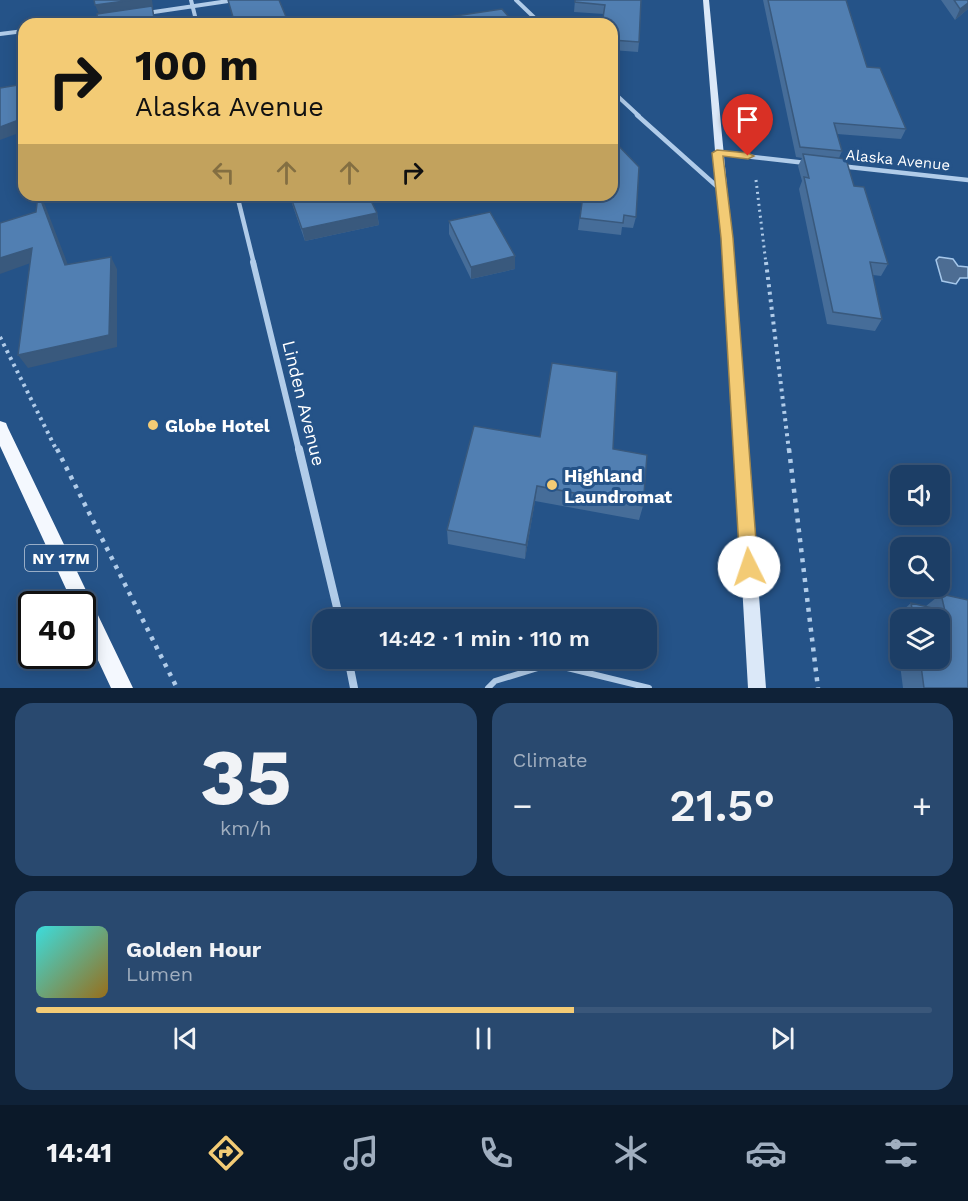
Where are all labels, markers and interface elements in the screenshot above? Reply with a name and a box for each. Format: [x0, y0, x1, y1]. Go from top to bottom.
text: 100 m [135, 41, 259, 90]
icon: right [36, 42, 114, 120]
text: Alaska Avenue [135, 91, 324, 123]
pin [722, 94, 773, 156]
icon: arrive [731, 103, 764, 136]
street label: Alaska Avenue [845, 146, 951, 174]
icon: left [207, 156, 240, 189]
icon: ahead [270, 156, 303, 189]
icon: ahead [333, 156, 366, 189]
icon: right [396, 156, 429, 189]
street label: Linden Avenue [278, 338, 330, 468]
place label: Globe Hotel [165, 415, 270, 436]
marker: Globe Hotel [146, 418, 160, 432]
place label: Highland Laundromat [564, 465, 672, 507]
map controls [890, 465, 950, 669]
button: sound [890, 465, 950, 525]
marker: Highland Laundromat [545, 478, 559, 492]
position arrow [717, 535, 781, 599]
button: search [890, 537, 950, 597]
road number: NY 17M [25, 545, 97, 571]
speed limit sign: 40 [18, 591, 96, 669]
button: layers [890, 609, 950, 669]
text: 14:42 · 1 min · 110 m [379, 626, 590, 651]
text: 35 [200, 731, 292, 823]
text: Climate [513, 748, 588, 772]
text: 21.5° [669, 779, 775, 832]
text: − [513, 786, 532, 825]
text: + [912, 786, 932, 825]
text: km/h [220, 816, 272, 840]
text: Golden Hour [126, 937, 261, 962]
text: Lumen [126, 962, 193, 986]
icon: previous [169, 1022, 202, 1055]
icon: pause [467, 1022, 500, 1055]
icon: next [766, 1022, 799, 1055]
icon: directions [205, 1132, 247, 1174]
icon: music [340, 1132, 382, 1174]
icon: phone [475, 1132, 517, 1174]
icon: climate [610, 1132, 652, 1174]
icon: car [745, 1132, 787, 1174]
icon: filters [880, 1132, 922, 1174]
text: 14:41 [46, 1137, 112, 1169]

